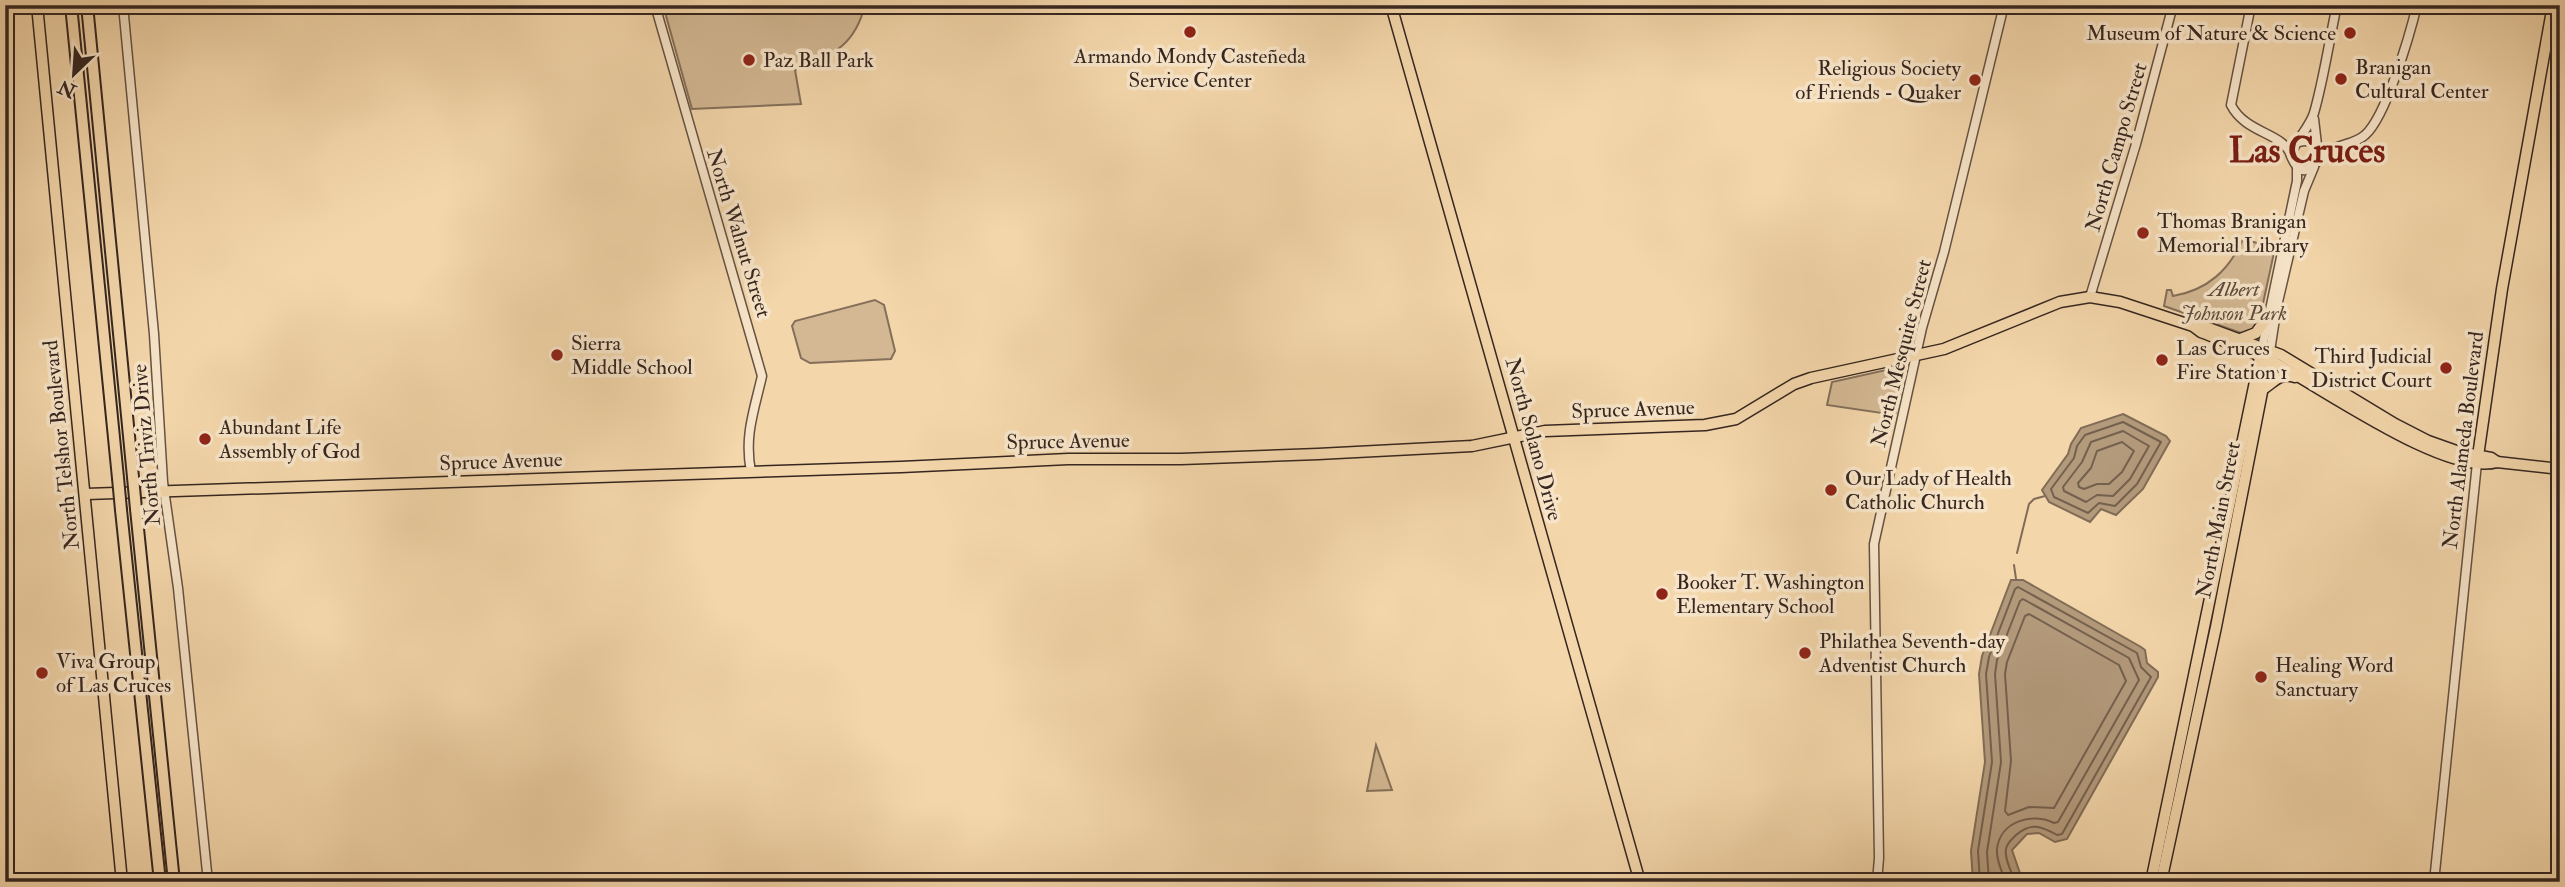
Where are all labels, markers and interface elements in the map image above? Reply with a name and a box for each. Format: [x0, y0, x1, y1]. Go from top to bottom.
place label: Museum of Nature & Science [2086, 20, 2336, 47]
marker: Armando Mondy Casteñeda Service Center [1182, 24, 1198, 40]
marker: Museum of Nature & Science [2342, 25, 2358, 41]
north arrow [38, 38, 108, 108]
place label: Armando Mondy Casteñeda Service Center [1073, 43, 1306, 94]
place label: Paz Ball Park [763, 47, 874, 74]
marker: Paz Ball Park [741, 52, 757, 68]
place label: Branigan Cultural Center [2355, 54, 2489, 105]
place label: Religious Society of Friends - Quaker [1795, 55, 1962, 106]
street label: North Campo Street [2079, 59, 2154, 235]
marker: Branigan Cultural Center [2333, 71, 2349, 87]
marker: Religious Society of Friends - Quaker [1967, 72, 1983, 88]
text: N [54, 74, 81, 103]
district label: Las Cruces [2229, 129, 2385, 173]
street label: North Walnut Street [700, 145, 777, 321]
place label: Thomas Branigan Memorial Library [2157, 208, 2309, 259]
marker: Thomas Branigan Memorial Library [2135, 225, 2151, 241]
street label: North Mesquite Street [1865, 256, 1938, 450]
park label: Albert Johnson Park [2181, 276, 2287, 327]
street label: North Alameda Boulevard [2437, 329, 2490, 550]
place label: Sierra Middle School [571, 330, 693, 381]
place label: Las Cruces Fire Station 1 [2176, 335, 2288, 386]
street label: North Telshor Boulevard [37, 338, 86, 551]
place label: Third Judicial District Court [2311, 343, 2433, 394]
marker: Sierra Middle School [549, 347, 565, 363]
marker: Las Cruces Fire Station 1 [2154, 352, 2170, 368]
street label: North Solano Drive [1499, 355, 1568, 524]
marker: Third Judicial District Court [2438, 360, 2454, 376]
street label: North Triviz Drive [126, 363, 167, 527]
street label: Spruce Avenue [1571, 394, 1695, 425]
place label: Abundant Life Assembly of God [218, 414, 361, 465]
street label: Spruce Avenue [1006, 427, 1130, 456]
marker: Abundant Life Assembly of God [197, 431, 213, 447]
street label: North Main Street [2190, 439, 2247, 601]
street label: Spruce Avenue [439, 446, 563, 477]
place label: Our Lady of Health Catholic Church [1845, 465, 2012, 516]
marker: Our Lady of Health Catholic Church [1823, 482, 1839, 498]
place label: Booker T. Washington Elementary School [1676, 569, 1865, 620]
marker: Booker T. Washington Elementary School [1654, 586, 1670, 602]
place label: Philathea Seventh-day Adventist Church [1818, 628, 2006, 679]
marker: Philathea Seventh-day Adventist Church [1797, 645, 1813, 661]
place label: Viva Group of Las Cruces [56, 648, 171, 699]
place label: Healing Word Sanctuary [2275, 652, 2394, 703]
marker: Viva Group of Las Cruces [34, 665, 50, 681]
marker: Healing Word Sanctuary [2253, 669, 2269, 685]

